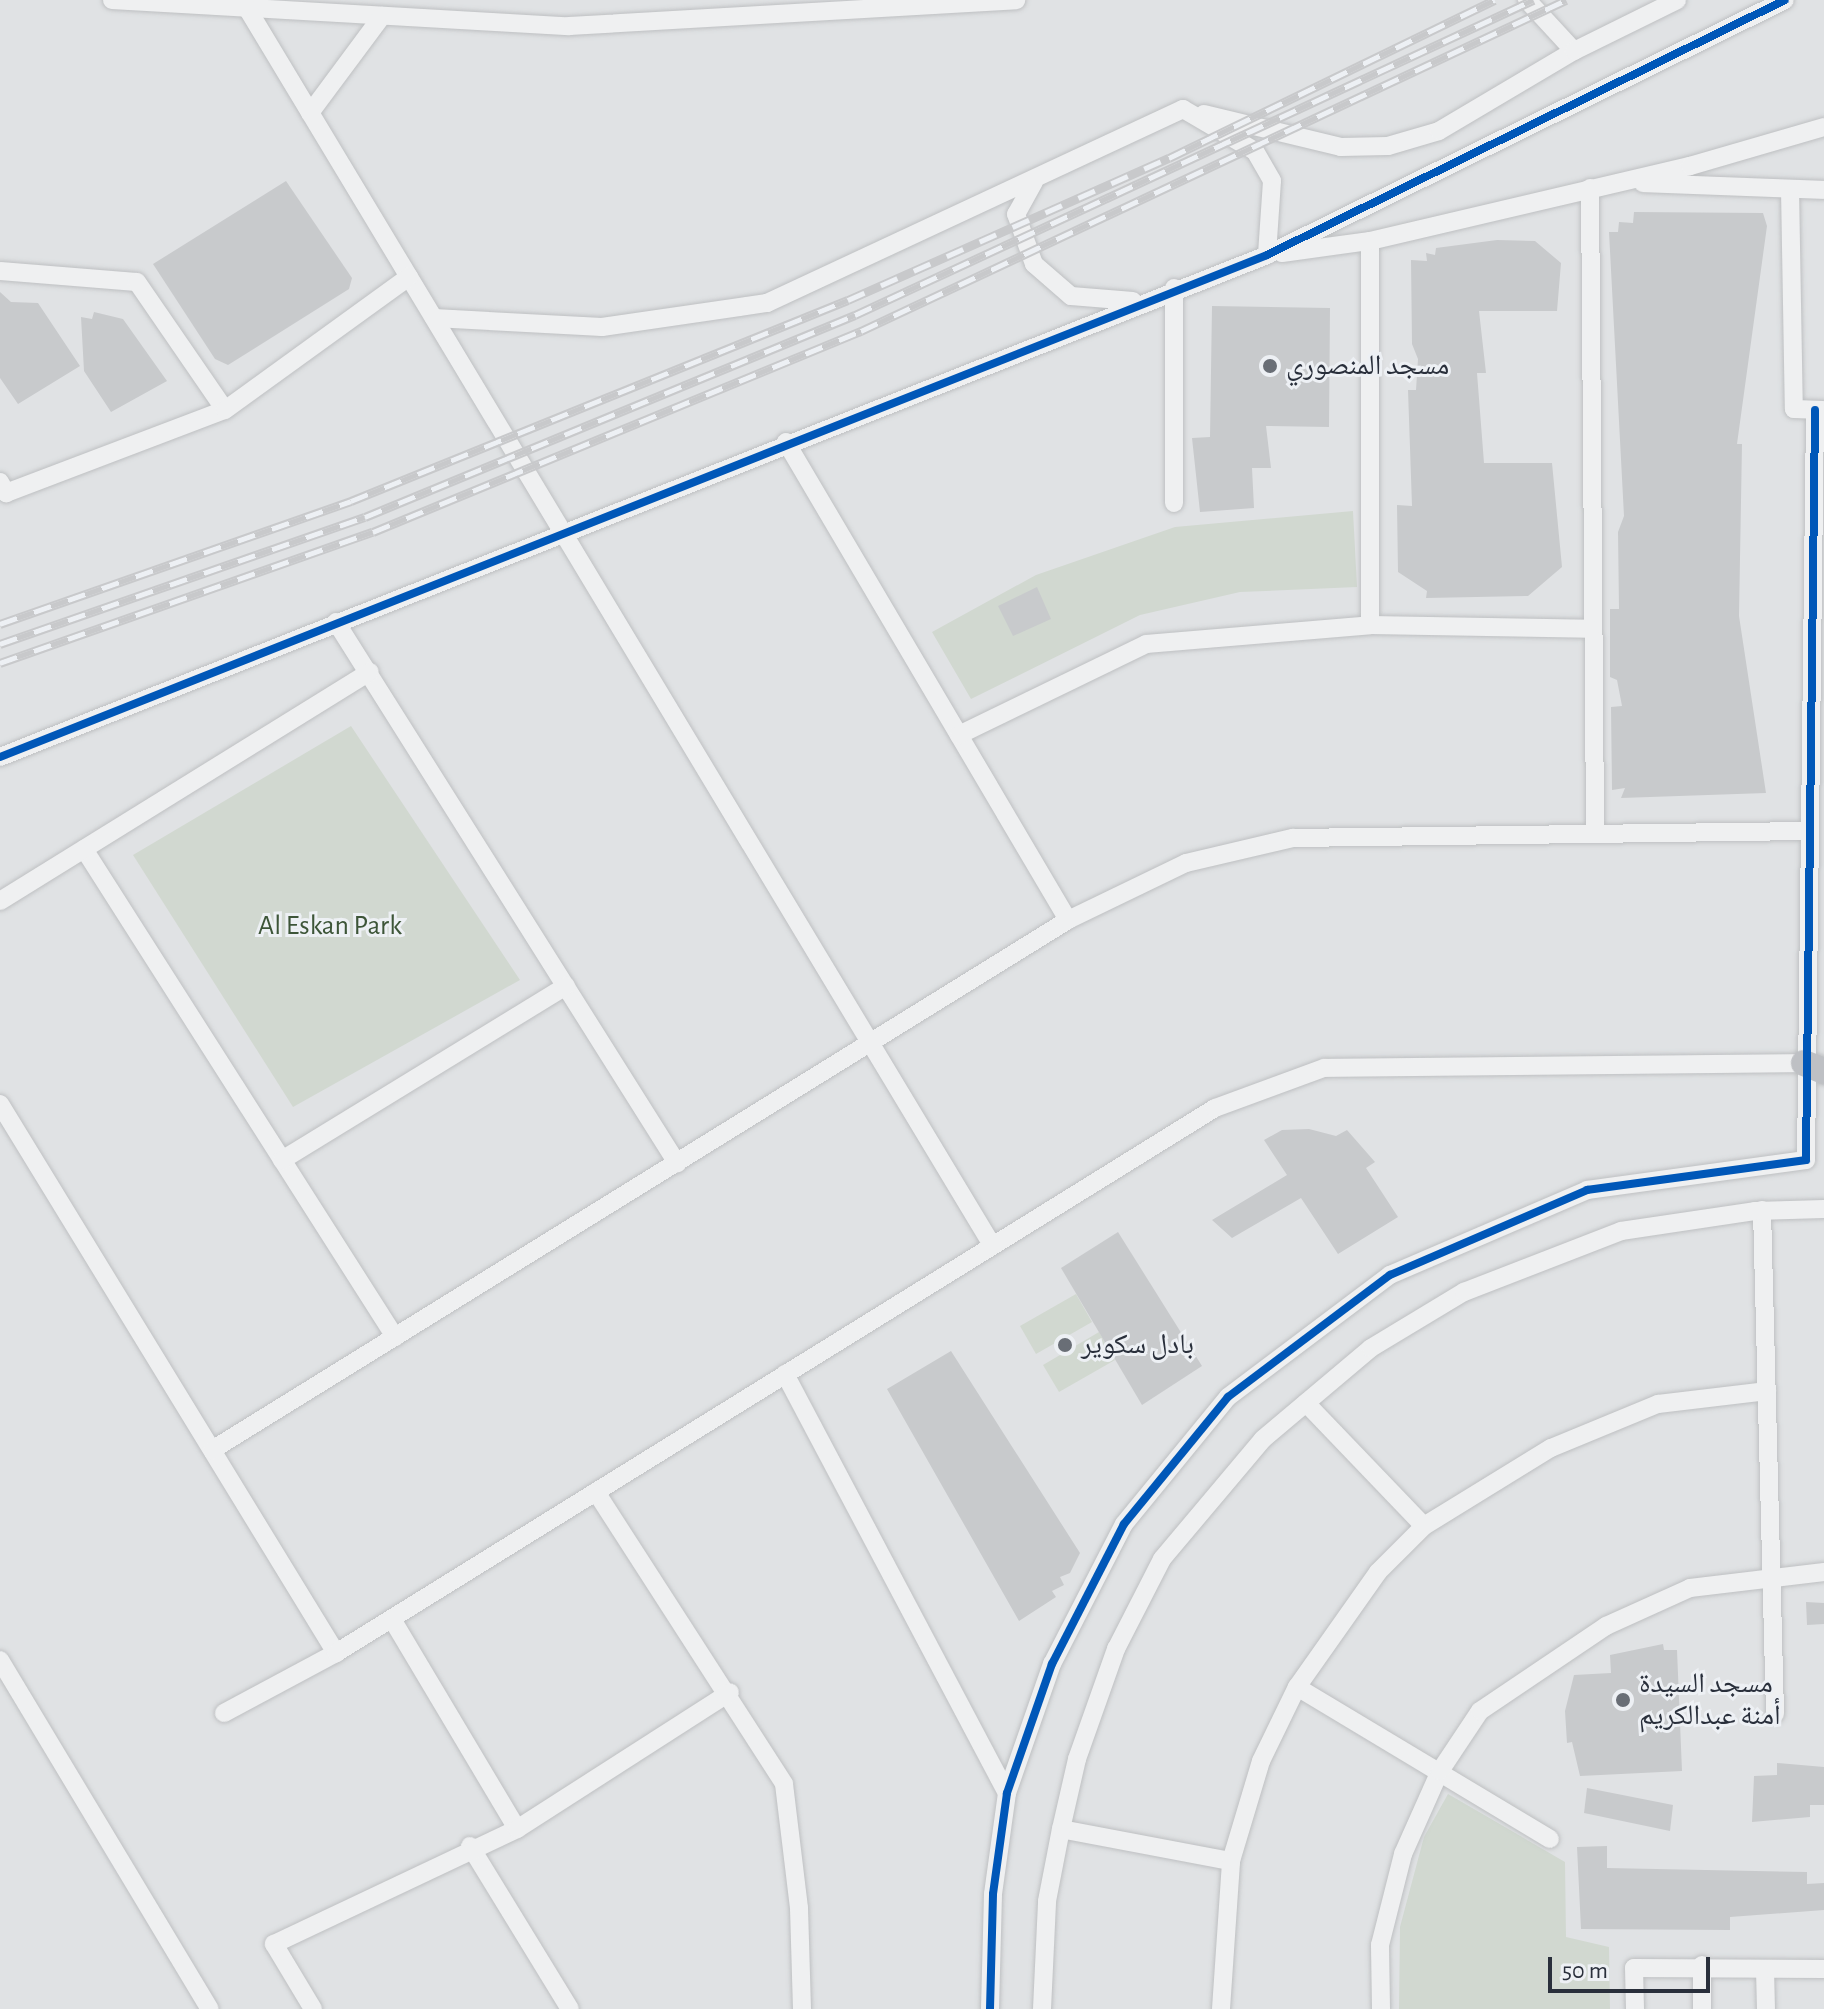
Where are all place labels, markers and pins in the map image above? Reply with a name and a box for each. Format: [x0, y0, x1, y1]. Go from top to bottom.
place label: مسجد المنصوري [1286, 349, 1449, 383]
marker: مسجد المنصوري [1261, 357, 1279, 375]
place label: بادل سكوير [1081, 1328, 1194, 1362]
marker: بادل سكوير [1056, 1336, 1074, 1354]
place label: مسجد السيدة أمنة عبدالكريم [1639, 1667, 1781, 1733]
marker: مسجد السيدة أمنة عبدالكريم [1614, 1691, 1632, 1709]

